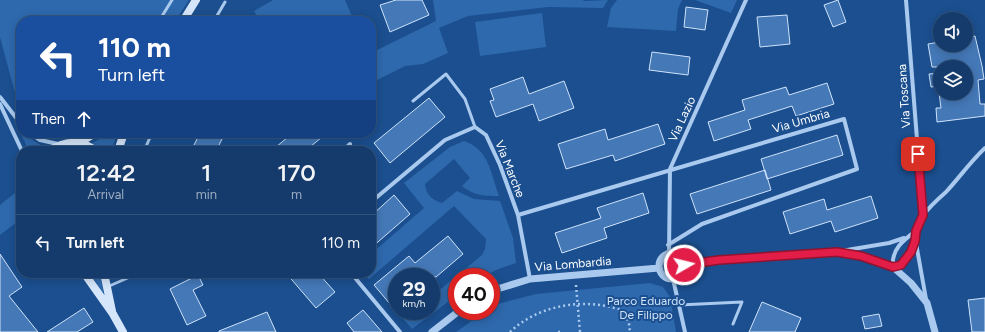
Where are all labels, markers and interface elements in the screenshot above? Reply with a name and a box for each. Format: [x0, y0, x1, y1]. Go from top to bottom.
map controls [933, 12, 973, 100]
button: sound [933, 12, 973, 52]
text: 110 m [98, 30, 171, 64]
icon: left [32, 32, 84, 84]
button: layers [933, 60, 973, 100]
text: Turn left [98, 64, 165, 86]
street label: Via Toscana [895, 64, 913, 128]
street label: Via Lazio [665, 94, 699, 144]
street label: Via Umbria [771, 106, 831, 136]
icon: ahead [73, 108, 95, 130]
text: Then [32, 110, 65, 128]
pin [901, 137, 935, 171]
street label: Via Marche [492, 138, 528, 200]
icon: arrive [907, 143, 929, 165]
text: 12:42 [76, 158, 135, 187]
text: 1 [201, 158, 211, 187]
text: 170 [277, 158, 316, 187]
text: Arrival [87, 187, 124, 202]
text: min [196, 187, 217, 202]
text: m [291, 187, 302, 202]
icon: left [32, 232, 54, 254]
text: Turn left [66, 234, 124, 252]
text: 110 m [322, 234, 360, 252]
position arrow [663, 244, 705, 286]
street label: Via Lombardia [534, 254, 612, 274]
speed limit sign: 40 [448, 268, 500, 320]
text: 29 [402, 277, 426, 301]
park label: Parco Eduardo De Filippo [607, 294, 685, 322]
text: km/h [403, 297, 425, 310]

